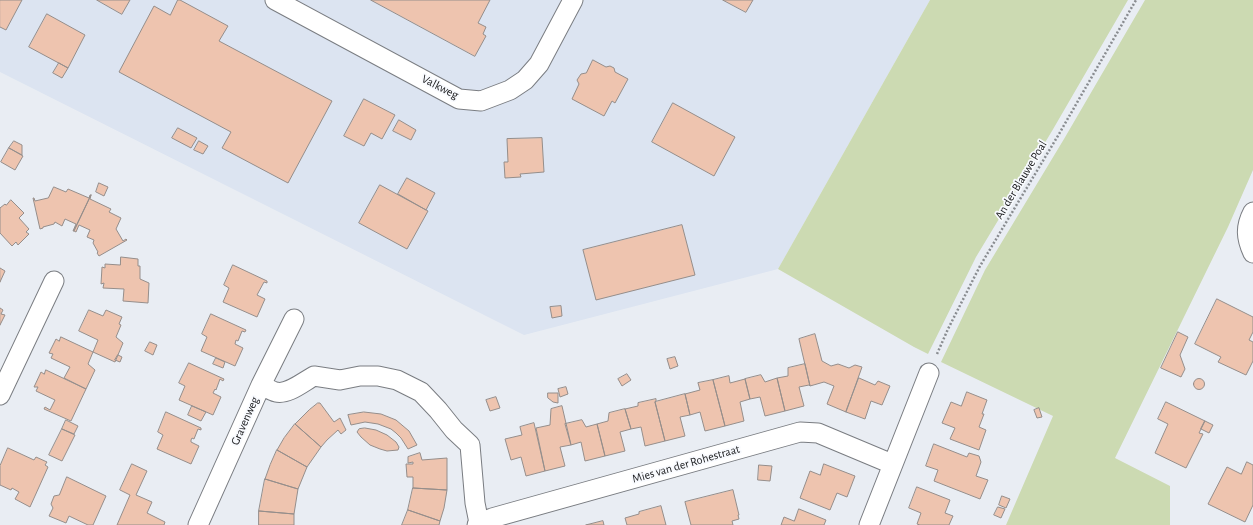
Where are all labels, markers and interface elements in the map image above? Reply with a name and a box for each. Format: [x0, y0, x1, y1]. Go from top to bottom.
street label: Valkweg [419, 72, 461, 102]
street label: An der Blauwe Poal [992, 138, 1050, 222]
street label: Gravenweg [228, 394, 262, 448]
street label: Mies van der Rohestraat [631, 442, 741, 486]

